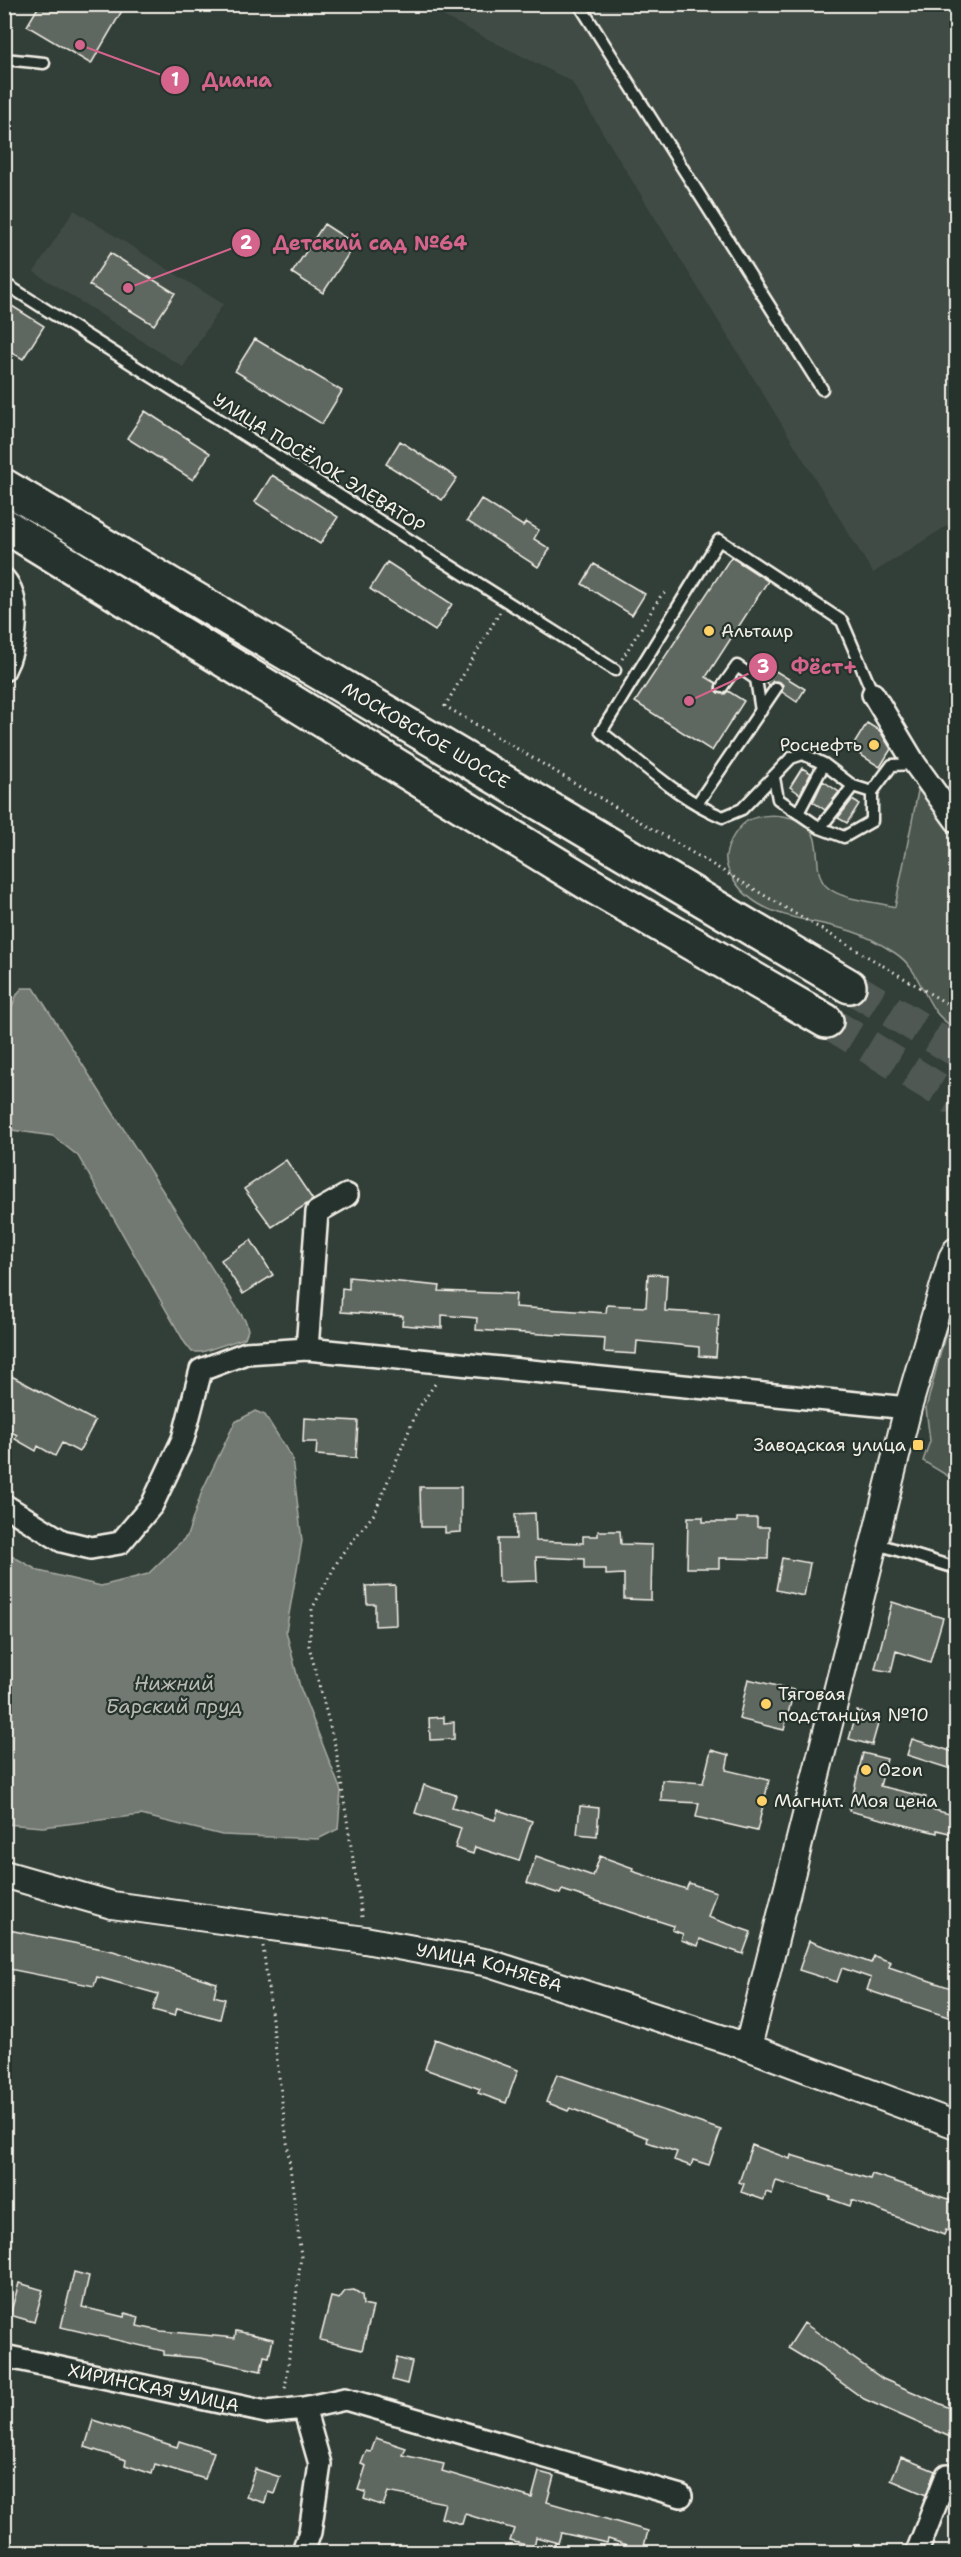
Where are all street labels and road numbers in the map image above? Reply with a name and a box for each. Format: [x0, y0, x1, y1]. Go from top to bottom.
street label: УЛИЦА ПОСЁЛОК ЭЛЕВАТОР [208, 388, 430, 538]
street label: МОСКОВСКОЕ ШОССЕ [337, 677, 514, 795]
street label: УЛИЦА КОНЯЕВА [414, 1938, 565, 1998]
street label: ХИРИНСКАЯ УЛИЦА [66, 2358, 241, 2418]

